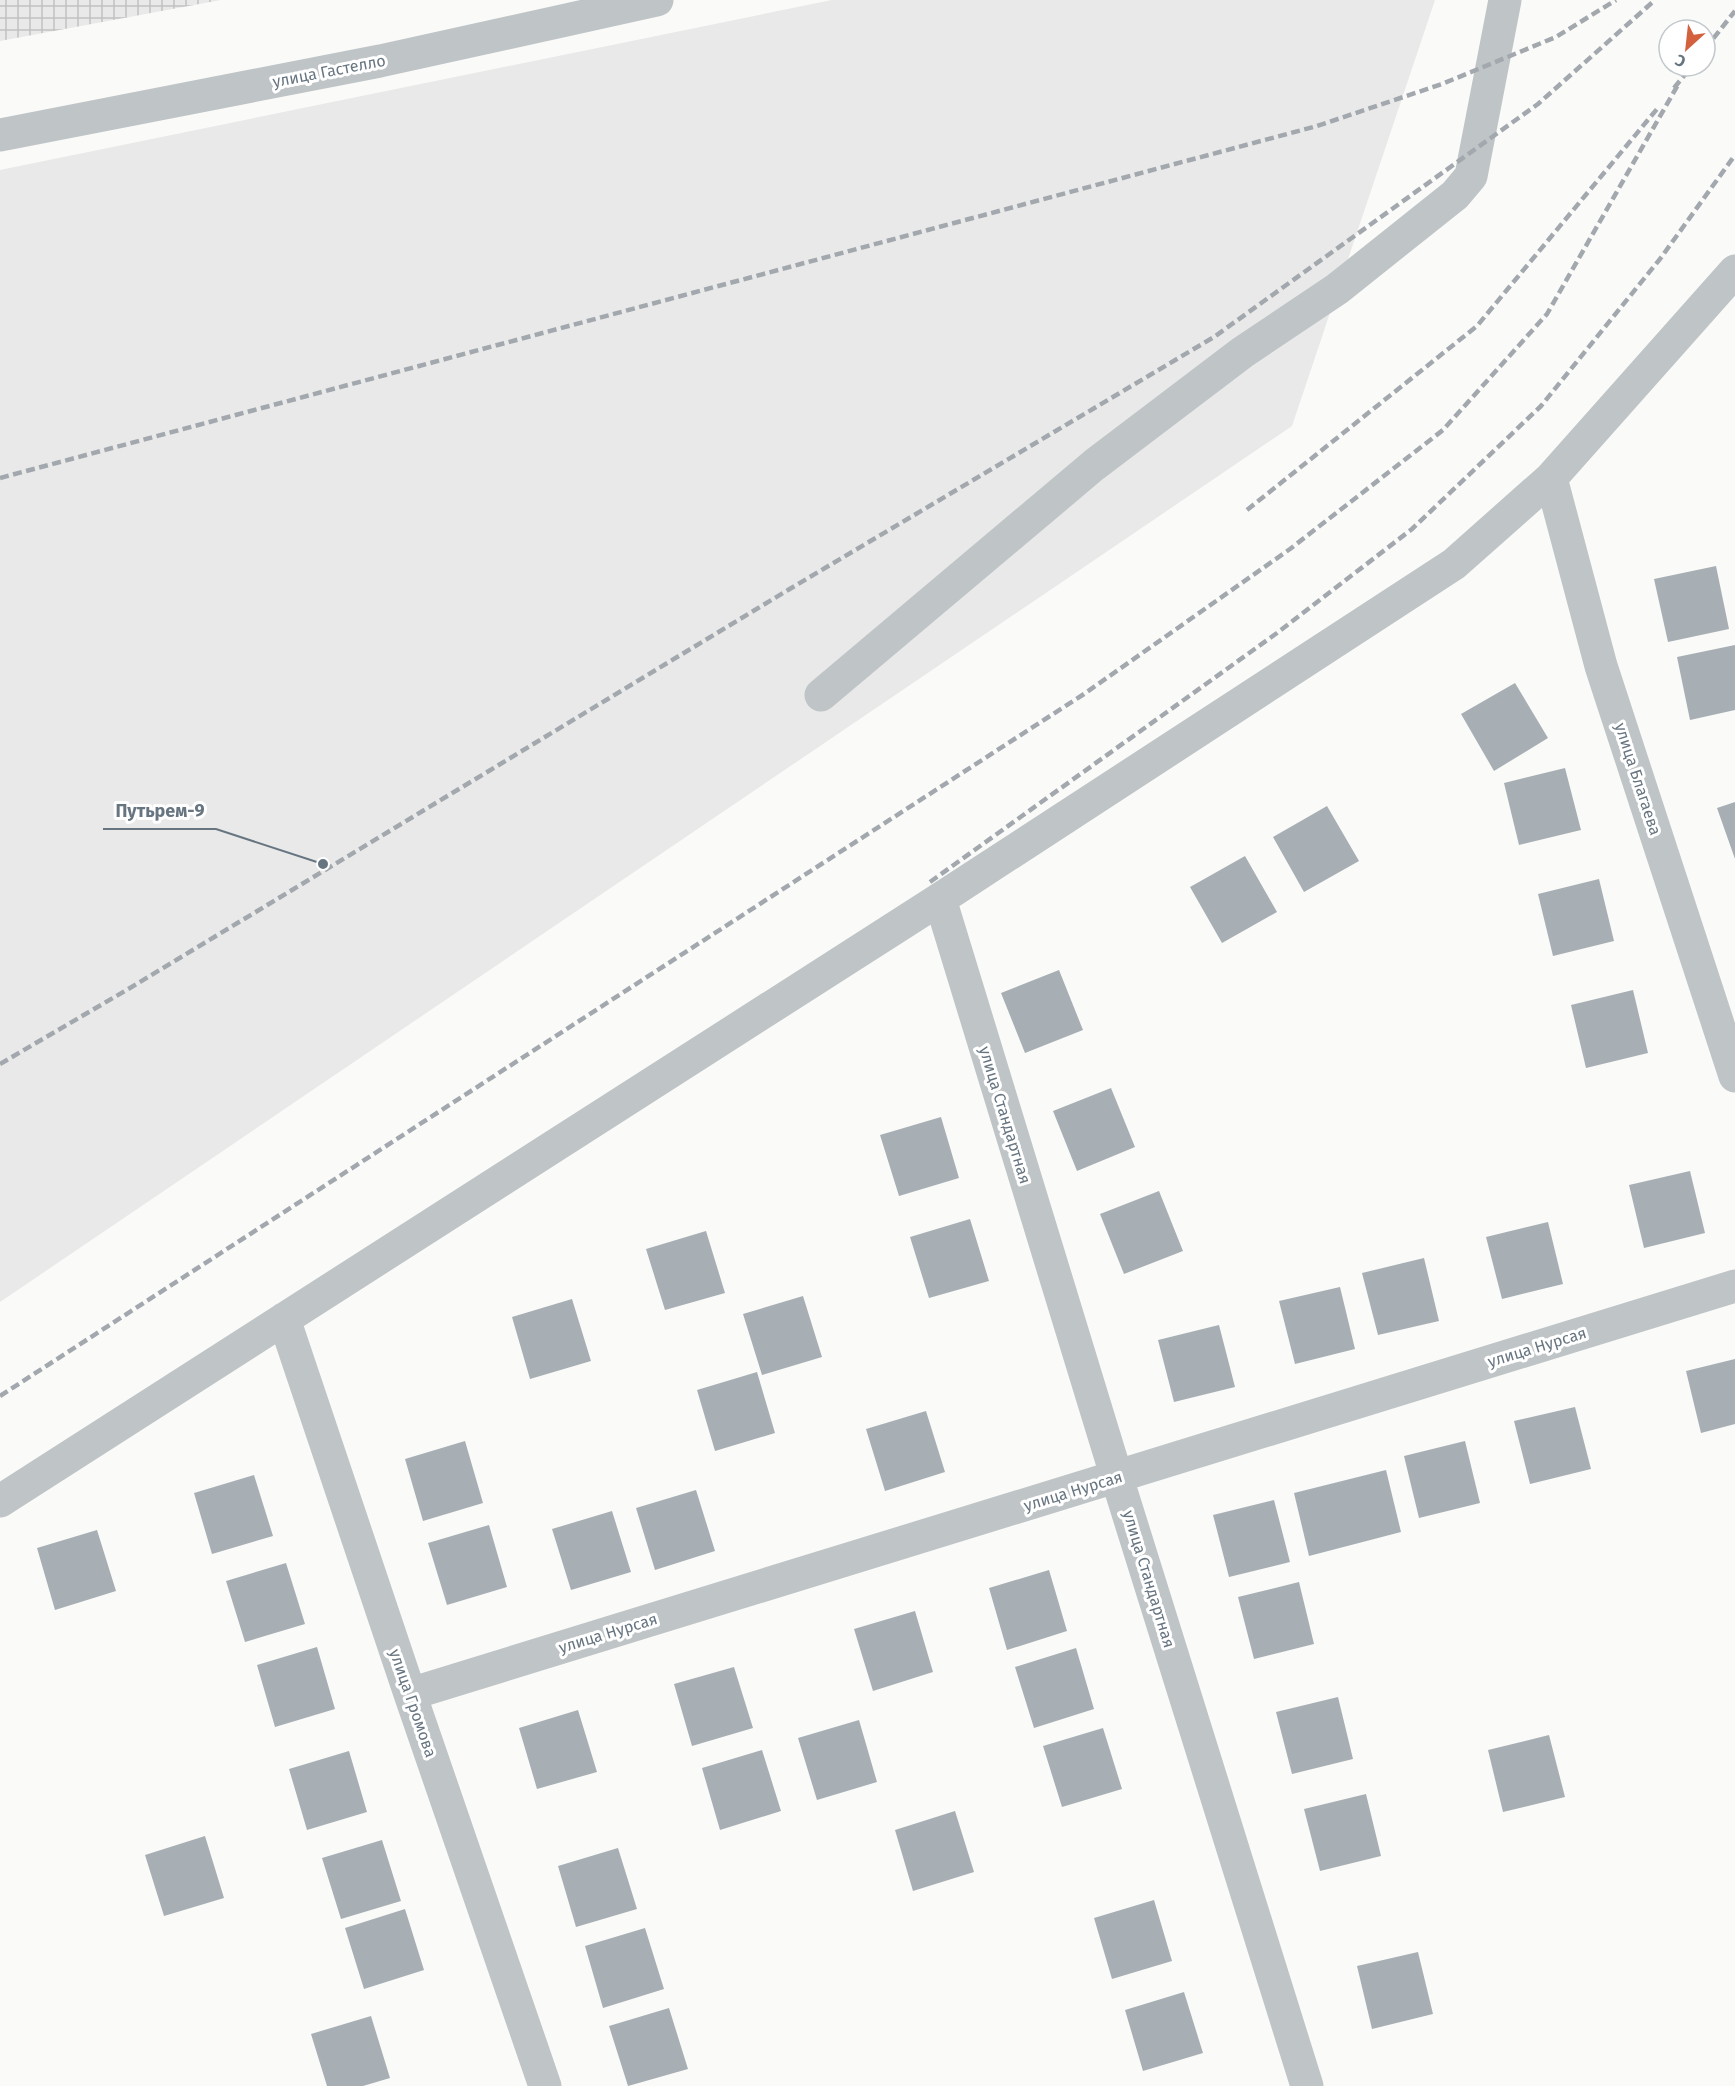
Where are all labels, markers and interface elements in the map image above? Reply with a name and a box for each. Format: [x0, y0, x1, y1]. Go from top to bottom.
north arrow [1657, 18, 1717, 78]
text: С [1671, 50, 1689, 71]
street label: улица Гастелло [271, 51, 387, 91]
street label: улица Благаева [1611, 720, 1665, 838]
callout: Путьрем-9 [103, 793, 216, 829]
text: Путьрем-9 [115, 800, 205, 822]
street label: улица Стандартная [975, 1044, 1035, 1186]
street label: улица Нурсая [1485, 1323, 1589, 1371]
street label: улица Нурсая [1021, 1467, 1125, 1515]
street label: улица Стандартная [1119, 1508, 1179, 1650]
street label: улица Нурсая [556, 1609, 660, 1657]
street label: улица Громова [386, 1646, 440, 1760]

